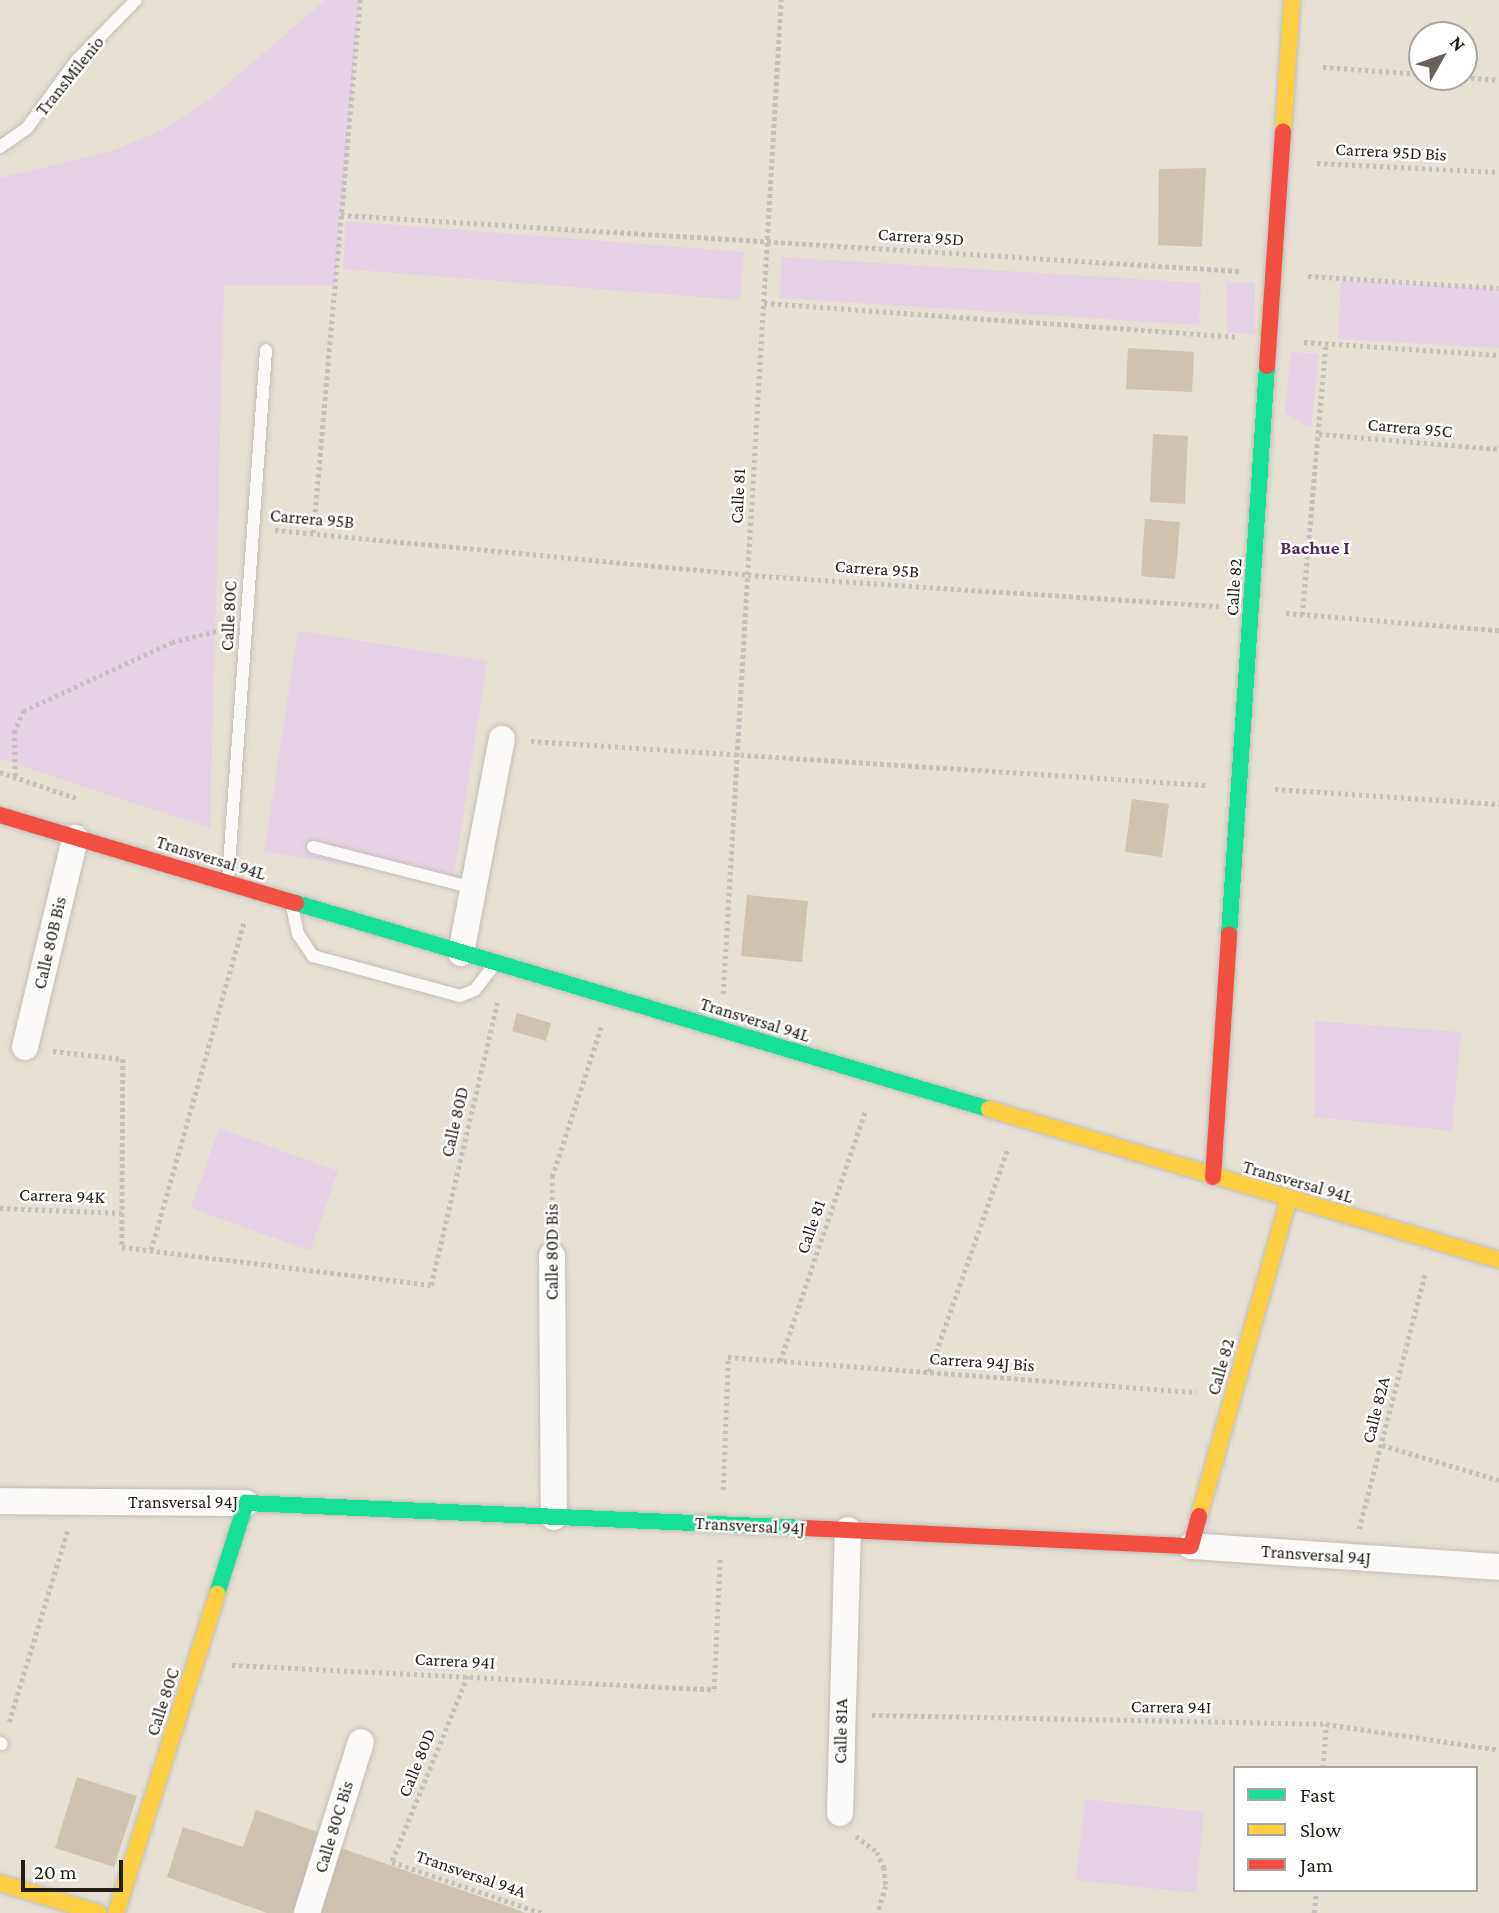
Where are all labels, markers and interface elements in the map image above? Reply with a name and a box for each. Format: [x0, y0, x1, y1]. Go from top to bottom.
north arrow [1408, 21, 1478, 91]
street label: TransMilenio [31, 32, 109, 120]
text: N [1446, 32, 1470, 55]
street label: Carrera 95D Bis [1335, 138, 1447, 166]
street label: Carrera 95D [877, 223, 965, 251]
street label: Carrera 95C [1367, 414, 1453, 442]
street label: Calle 81 [726, 468, 750, 524]
street label: Carrera 95B [269, 505, 355, 533]
district label: Bachue I [1280, 537, 1350, 559]
street label: Carrera 95B [834, 555, 920, 583]
street label: Calle 82 [1221, 557, 1247, 617]
street label: Calle 80C [216, 580, 242, 652]
street label: Transversal 94L [153, 831, 269, 885]
street label: Calle 80B Bis [29, 895, 71, 991]
street label: Transversal 94L [697, 993, 813, 1047]
street label: Calle 80D [436, 1085, 474, 1159]
street label: Transversal 94L [1240, 1156, 1356, 1208]
street label: Carrera 94K [19, 1184, 105, 1208]
street label: Calle 81 [792, 1197, 830, 1257]
street label: Calle 80D Bis [541, 1204, 563, 1300]
street label: Calle 82 [1203, 1336, 1239, 1398]
street label: Carrera 94J Bis [929, 1348, 1035, 1376]
street label: Calle 82A [1357, 1374, 1395, 1446]
street label: Transversal 94J [128, 1491, 238, 1513]
street label: Transversal 94J [694, 1512, 806, 1540]
street label: Transversal 94J [1260, 1540, 1372, 1570]
street label: Carrera 94I [414, 1648, 496, 1674]
street label: Calle 80C [142, 1665, 184, 1739]
street label: Carrera 94I [1131, 1695, 1211, 1719]
street label: Calle 81A [830, 1698, 852, 1764]
street label: Calle 80D [394, 1726, 440, 1800]
legend [1233, 1766, 1478, 1892]
street label: Calle 80C Bis [310, 1778, 358, 1876]
text: Fast [1300, 1783, 1335, 1807]
text: Slow [1300, 1818, 1341, 1842]
street label: Transversal 94A [413, 1845, 529, 1903]
scale bar [24, 1846, 126, 1890]
text: Jam [1300, 1853, 1333, 1877]
text: 20 m [34, 1860, 77, 1884]

